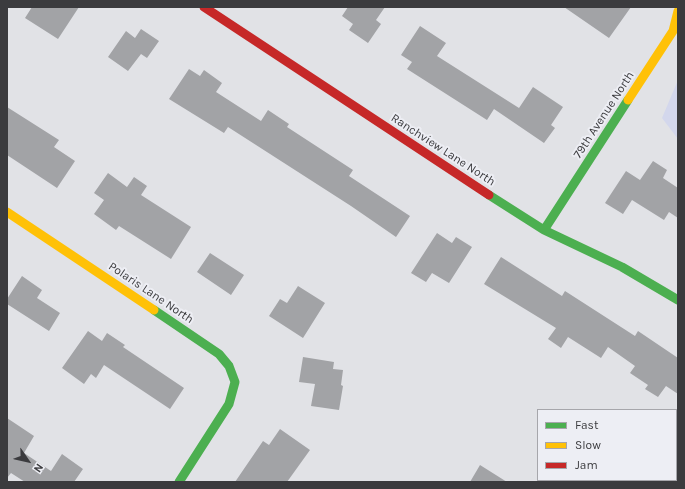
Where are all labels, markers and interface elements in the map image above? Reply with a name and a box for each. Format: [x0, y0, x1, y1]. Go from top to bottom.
street label: 79th Avenue North [571, 69, 637, 161]
street label: Ranchview Lane North [388, 111, 498, 189]
street label: Polaris Lane North [106, 259, 196, 327]
legend [537, 409, 677, 481]
text: Fast [575, 418, 598, 432]
text: Slow [575, 438, 601, 452]
north arrow [8, 441, 48, 481]
text: Jam [575, 458, 598, 472]
text: N [31, 461, 46, 475]

